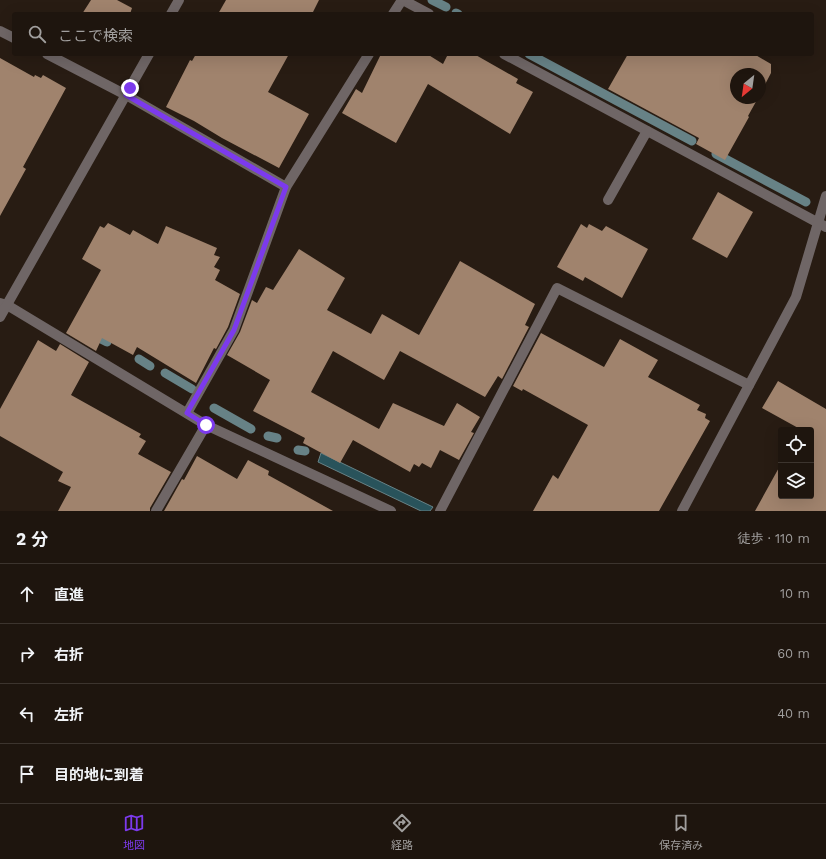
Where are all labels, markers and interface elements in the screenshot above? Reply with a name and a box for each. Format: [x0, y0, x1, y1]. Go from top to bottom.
search box [12, 12, 814, 56]
icon: search [26, 23, 48, 45]
text: ここで検索 [58, 27, 133, 45]
north arrow [730, 68, 766, 104]
route end [121, 79, 139, 97]
route start [197, 416, 215, 434]
map controls [778, 427, 814, 499]
button: locate [778, 427, 814, 463]
button: layers [778, 463, 814, 499]
text: 2 分 [16, 529, 48, 549]
text: 徒歩 · 110 m [737, 531, 810, 546]
icon: ahead [16, 583, 38, 605]
text: 直進 [54, 586, 84, 604]
text: 10 m [780, 586, 810, 601]
icon: right [16, 643, 38, 665]
text: 右折 [54, 646, 84, 664]
text: 60 m [777, 646, 810, 661]
icon: left [16, 703, 38, 725]
text: 左折 [54, 706, 84, 724]
text: 40 m [777, 706, 810, 721]
icon: arrive [16, 763, 38, 785]
text: 目的地に到着 [54, 766, 144, 784]
tab: 地図 [123, 812, 145, 852]
tab: 経路 [391, 812, 413, 852]
tab: 保存済み [659, 812, 703, 852]

